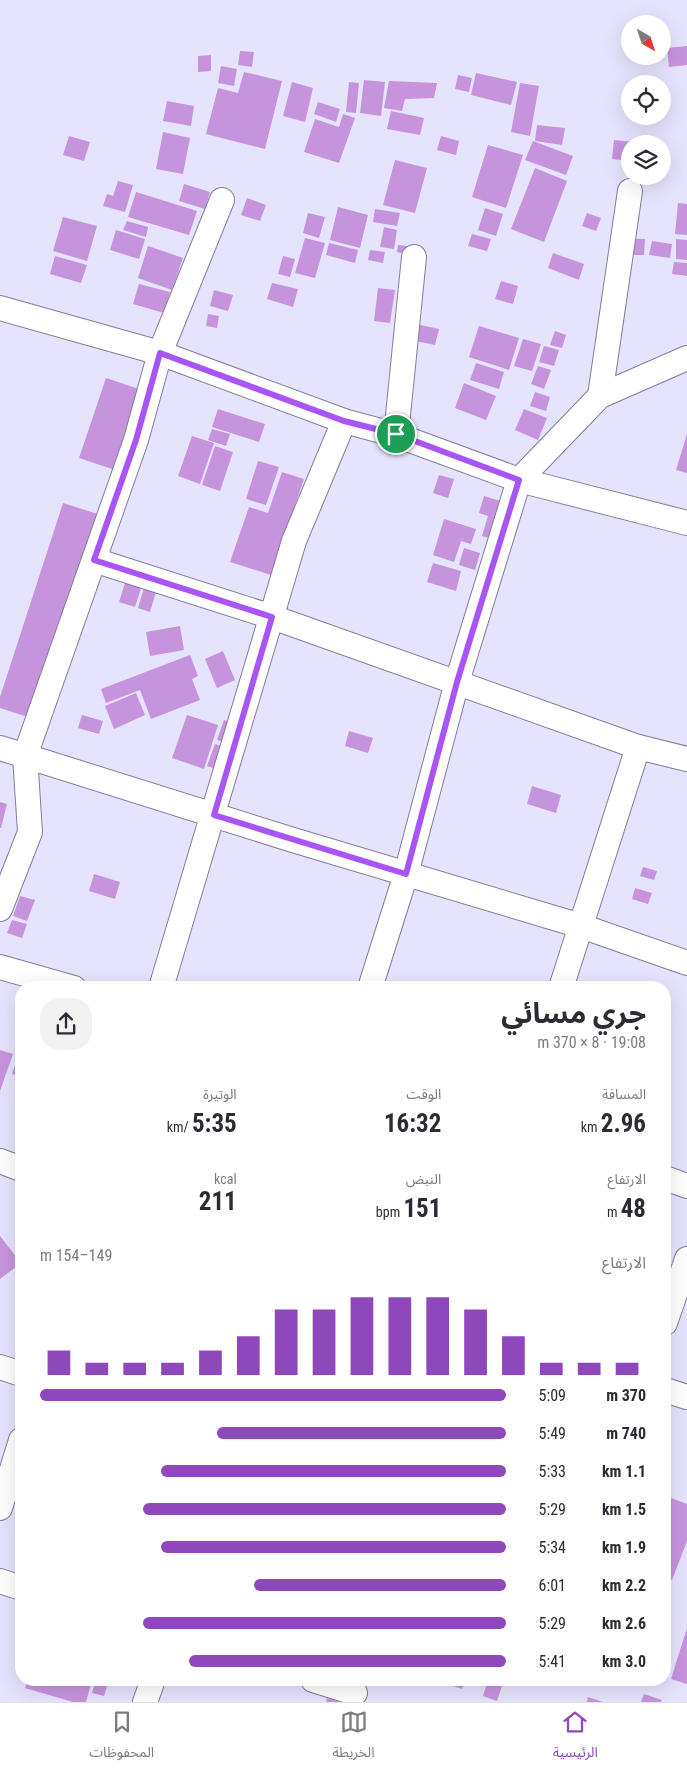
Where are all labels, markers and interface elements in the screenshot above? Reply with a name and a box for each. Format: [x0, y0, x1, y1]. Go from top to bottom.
north arrow [621, 15, 671, 65]
map controls [621, 15, 671, 185]
button: locate [621, 75, 671, 125]
button: layers [621, 135, 671, 185]
pin [375, 413, 417, 455]
icon: arrive [382, 420, 410, 448]
text: جري مسائي [501, 997, 646, 1030]
button: share [40, 998, 92, 1050]
text: 19:08 · 8 × 370 m [537, 1033, 646, 1052]
text: الوتيرة [203, 1086, 237, 1102]
text: الوقت [406, 1086, 441, 1102]
text: المسافة [602, 1086, 646, 1102]
text: 5:35 [192, 1109, 237, 1138]
text: 16:32 [384, 1109, 441, 1138]
text: 2.96 [601, 1109, 646, 1138]
text: /km [167, 1119, 192, 1135]
text: km [581, 1119, 601, 1135]
text: kcal [214, 1171, 237, 1187]
text: النبض [406, 1171, 441, 1187]
text: الارتفاع [608, 1171, 646, 1187]
text: 211 [199, 1187, 237, 1216]
text: 151 [403, 1194, 441, 1223]
text: 48 [621, 1194, 646, 1223]
text: bpm [376, 1204, 403, 1220]
text: m [607, 1204, 621, 1220]
text: 149–154 m [40, 1246, 112, 1265]
text: الارتفاع [602, 1253, 646, 1272]
text: 5:09 [539, 1386, 566, 1405]
text: 370 m [606, 1386, 646, 1405]
text: 5:49 [539, 1424, 566, 1443]
text: 740 m [606, 1424, 646, 1443]
text: 5:33 [539, 1462, 566, 1481]
text: 1.1 km [602, 1462, 646, 1481]
text: 5:29 [539, 1500, 566, 1519]
text: 1.5 km [602, 1500, 646, 1519]
text: 5:34 [539, 1538, 566, 1557]
text: 1.9 km [602, 1538, 646, 1557]
text: 6:01 [539, 1576, 566, 1595]
text: 2.2 km [602, 1576, 646, 1595]
text: 5:29 [539, 1614, 566, 1633]
text: 2.6 km [602, 1614, 646, 1633]
text: 5:41 [539, 1652, 566, 1671]
text: 3.0 km [602, 1652, 646, 1671]
tab: المحفوظات [89, 1708, 154, 1767]
tab: الخريطة [333, 1708, 374, 1767]
tab: الرئيسية [553, 1708, 598, 1767]

